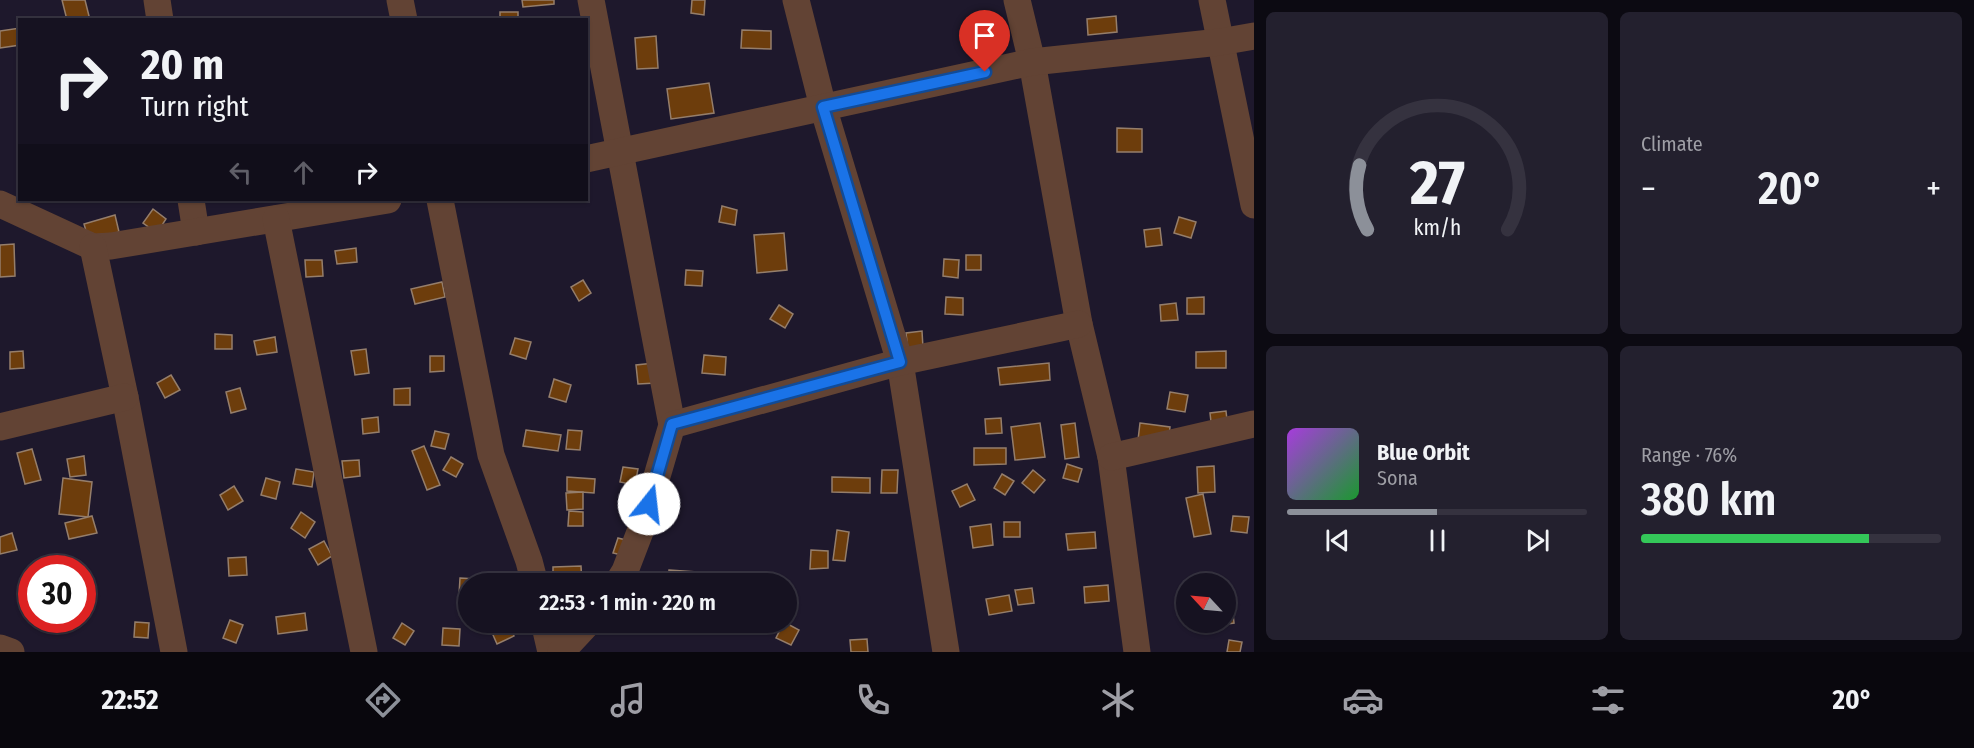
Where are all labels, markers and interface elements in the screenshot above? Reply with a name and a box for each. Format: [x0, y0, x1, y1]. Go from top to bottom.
pin [959, 10, 1010, 72]
icon: arrive [968, 19, 1001, 52]
text: 20 m [141, 40, 224, 90]
icon: right [42, 42, 120, 120]
text: Turn right [141, 91, 249, 123]
text: Climate [1641, 132, 1703, 156]
text: 27 [1408, 146, 1465, 221]
icon: left [224, 156, 257, 189]
icon: ahead [287, 156, 320, 189]
icon: right [350, 156, 383, 189]
text: 20° [1758, 162, 1824, 216]
text: − [1641, 169, 1656, 209]
text: + [1926, 169, 1941, 209]
text: km/h [1413, 215, 1461, 241]
text: Blue Orbit [1377, 439, 1470, 466]
text: Range · 76% [1641, 443, 1737, 467]
text: Sona [1377, 466, 1418, 490]
position arrow [617, 472, 681, 536]
text: 380 km [1641, 473, 1776, 527]
icon: previous [1321, 524, 1354, 557]
icon: pause [1421, 524, 1454, 557]
icon: next [1521, 524, 1554, 557]
speed limit sign: 30 [18, 555, 96, 633]
north arrow [1176, 573, 1236, 633]
map controls [1176, 573, 1236, 633]
text: 22:53 · 1 min · 220 m [539, 589, 716, 616]
icon: directions [362, 679, 404, 721]
icon: music [607, 679, 649, 721]
icon: phone [852, 679, 894, 721]
icon: climate [1097, 679, 1139, 721]
icon: car [1342, 679, 1384, 721]
icon: filters [1587, 679, 1629, 721]
text: 22:52 [102, 684, 158, 716]
text: 20° [1833, 684, 1872, 716]

